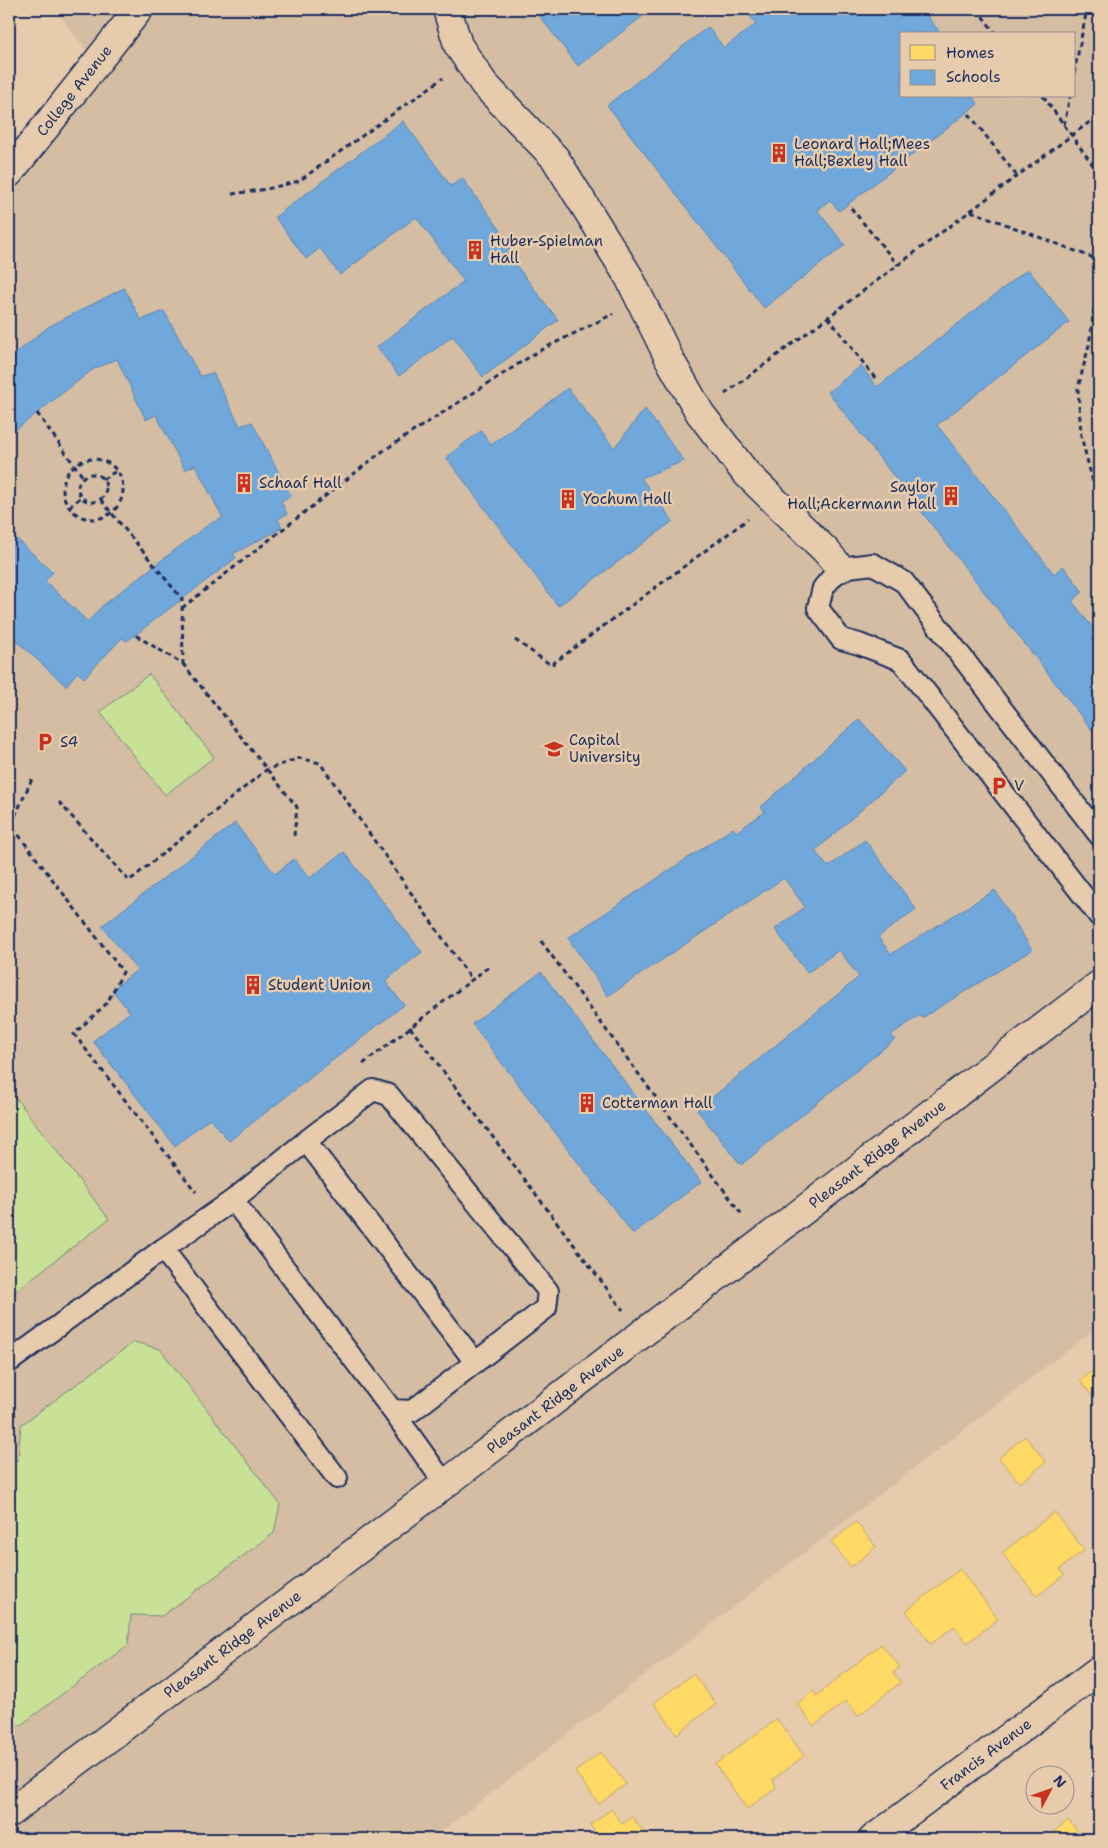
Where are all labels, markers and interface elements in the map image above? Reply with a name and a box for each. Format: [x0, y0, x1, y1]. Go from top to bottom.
legend [900, 32, 1076, 98]
street label: College Avenue [32, 41, 116, 140]
text: Homes [946, 43, 994, 63]
text: Schools [946, 67, 1001, 87]
place label: Leonard Hall;Mees Hall;Bexley Hall [794, 134, 930, 171]
building icon: Leonard Hall;Mees Hall;Bexley Hall [768, 142, 790, 164]
place label: Huber-Spielman Hall [490, 231, 603, 268]
building icon: Huber-Spielman Hall [464, 239, 486, 261]
building icon: Schaaf Hall [233, 472, 255, 494]
place label: Schaaf Hall [259, 473, 342, 493]
place label: Saylor Hall;Ackermann Hall [787, 477, 936, 514]
building icon: Saylor Hall;Ackermann Hall [940, 485, 962, 507]
building icon: Yochum Hall [557, 488, 579, 510]
place label: Yochum Hall [583, 489, 672, 509]
place label: Capital University [569, 730, 641, 767]
parking icon: S4 [34, 731, 56, 753]
place label: S4 [60, 732, 78, 752]
school or university icon: Capital University [543, 738, 565, 760]
parking icon: V [988, 775, 1010, 797]
place label: V [1014, 776, 1024, 796]
building icon: Student Union [242, 974, 264, 996]
place label: Student Union [268, 975, 371, 995]
building icon: Cotterman Hall [576, 1092, 598, 1114]
place label: Cotterman Hall [602, 1093, 713, 1113]
street label: Pleasant Ridge Avenue [805, 1095, 950, 1213]
street label: Pleasant Ridge Avenue [483, 1341, 628, 1459]
street label: Pleasant Ridge Avenue [160, 1586, 305, 1703]
street label: Francis Avenue [936, 1714, 1036, 1795]
north arrow [1026, 1766, 1076, 1816]
text: N [1049, 1771, 1070, 1792]

